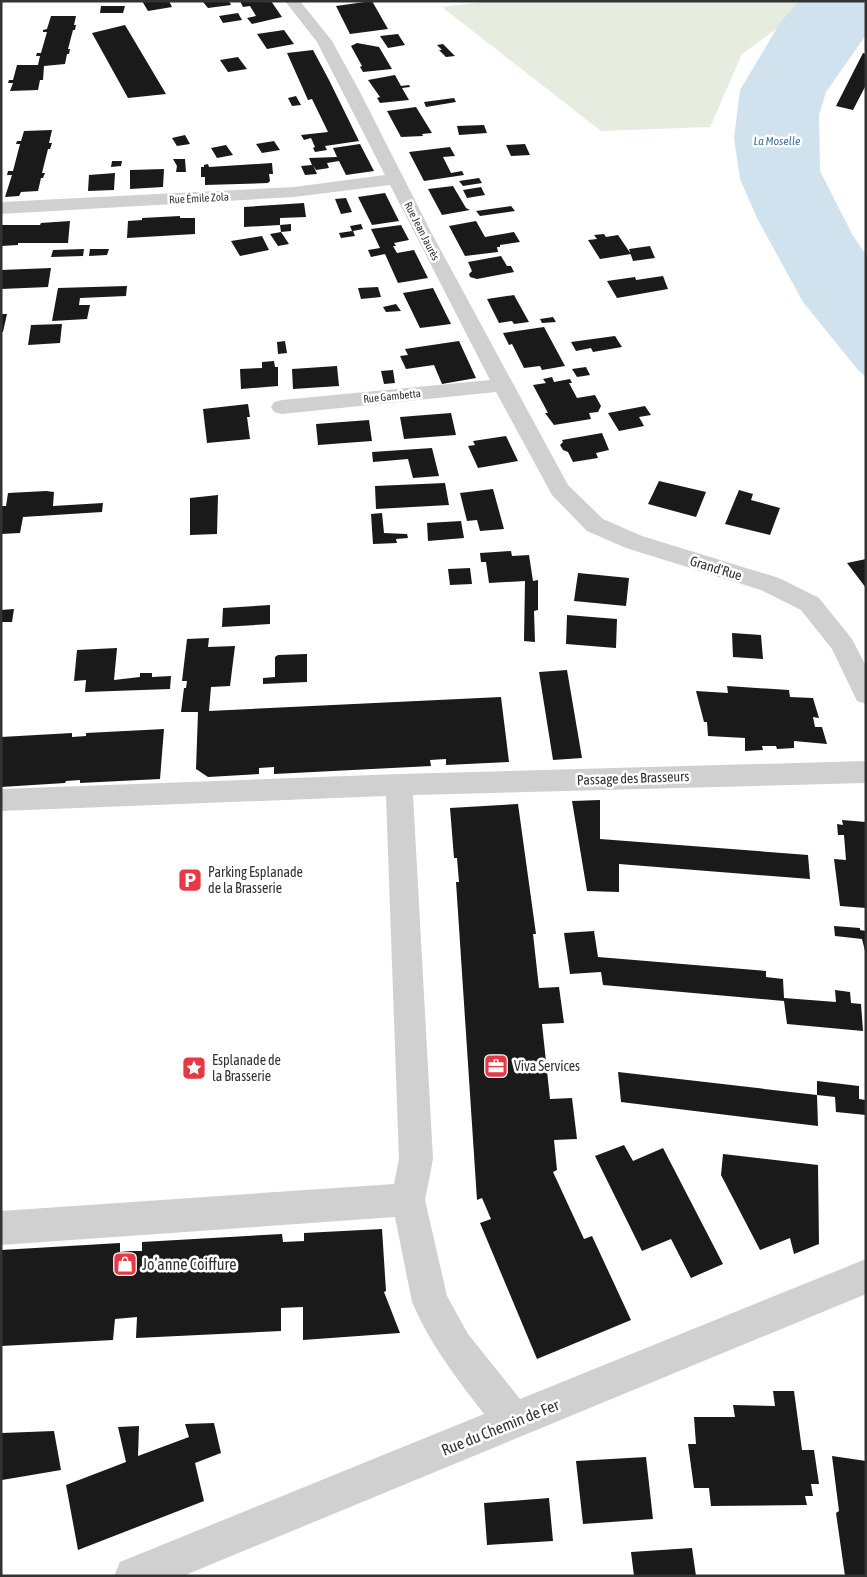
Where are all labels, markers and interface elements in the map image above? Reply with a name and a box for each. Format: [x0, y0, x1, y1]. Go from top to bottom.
water label: La Moselle [754, 134, 801, 148]
street label: Rue Émile Zola [169, 190, 229, 206]
street label: Rue Jean Jaurès [402, 200, 442, 262]
street label: Rue Gambetta [363, 387, 421, 405]
street label: Grand'Rue [688, 553, 744, 583]
street label: Passage des Brasseurs [577, 768, 690, 788]
place label: Parking Esplanade de la Brasserie [208, 864, 303, 896]
parking icon: Parking Esplanade de la Brasserie [177, 867, 203, 893]
place label: Esplanade de la Brasserie [212, 1052, 281, 1084]
office icon: Viva Services [483, 1053, 509, 1079]
place icon: Esplanade de la Brasserie [181, 1055, 207, 1081]
place label: Viva Services [514, 1058, 580, 1074]
shop icon: Jo’anne Coiffure [112, 1251, 138, 1277]
place label: Jo’anne Coiffure [142, 1255, 237, 1273]
street label: Rue du Chemin de Fer [439, 1395, 562, 1459]

